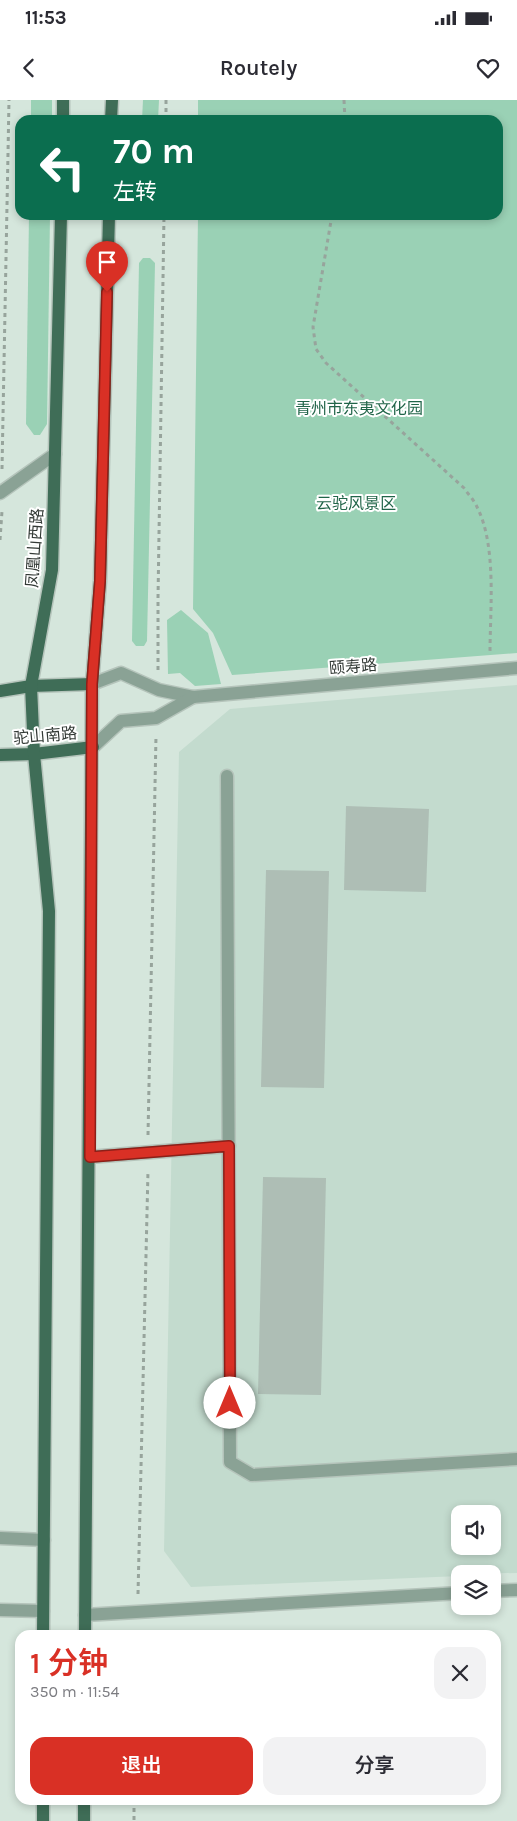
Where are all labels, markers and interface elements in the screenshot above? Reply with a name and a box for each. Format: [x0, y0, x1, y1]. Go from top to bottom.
text: 11:53 [25, 7, 67, 29]
icon: back [15, 54, 43, 82]
icon: heart [474, 54, 502, 82]
text: Routely [220, 55, 297, 81]
text: 70 m [113, 131, 195, 172]
icon: left [30, 135, 95, 200]
text: 左转 [113, 179, 157, 205]
pin [86, 241, 128, 292]
icon: arrive [93, 248, 121, 276]
park label: 青州市东夷文化园 [295, 399, 423, 418]
park label: 云驼风景区 [316, 494, 396, 513]
street label: 凤凰山西路 [22, 507, 47, 589]
street label: 颐寿路 [328, 655, 378, 678]
street label: 驼山南路 [12, 723, 78, 748]
position arrow [203, 1376, 255, 1428]
map controls [451, 1505, 501, 1615]
button: sound [451, 1505, 501, 1555]
button: layers [451, 1565, 501, 1615]
text: 1 分钟 [30, 1645, 108, 1681]
button: close [434, 1647, 486, 1699]
text: 350 m · 11:54 [30, 1682, 119, 1701]
button: 退出 [30, 1737, 253, 1795]
button: 分享 [263, 1737, 486, 1795]

